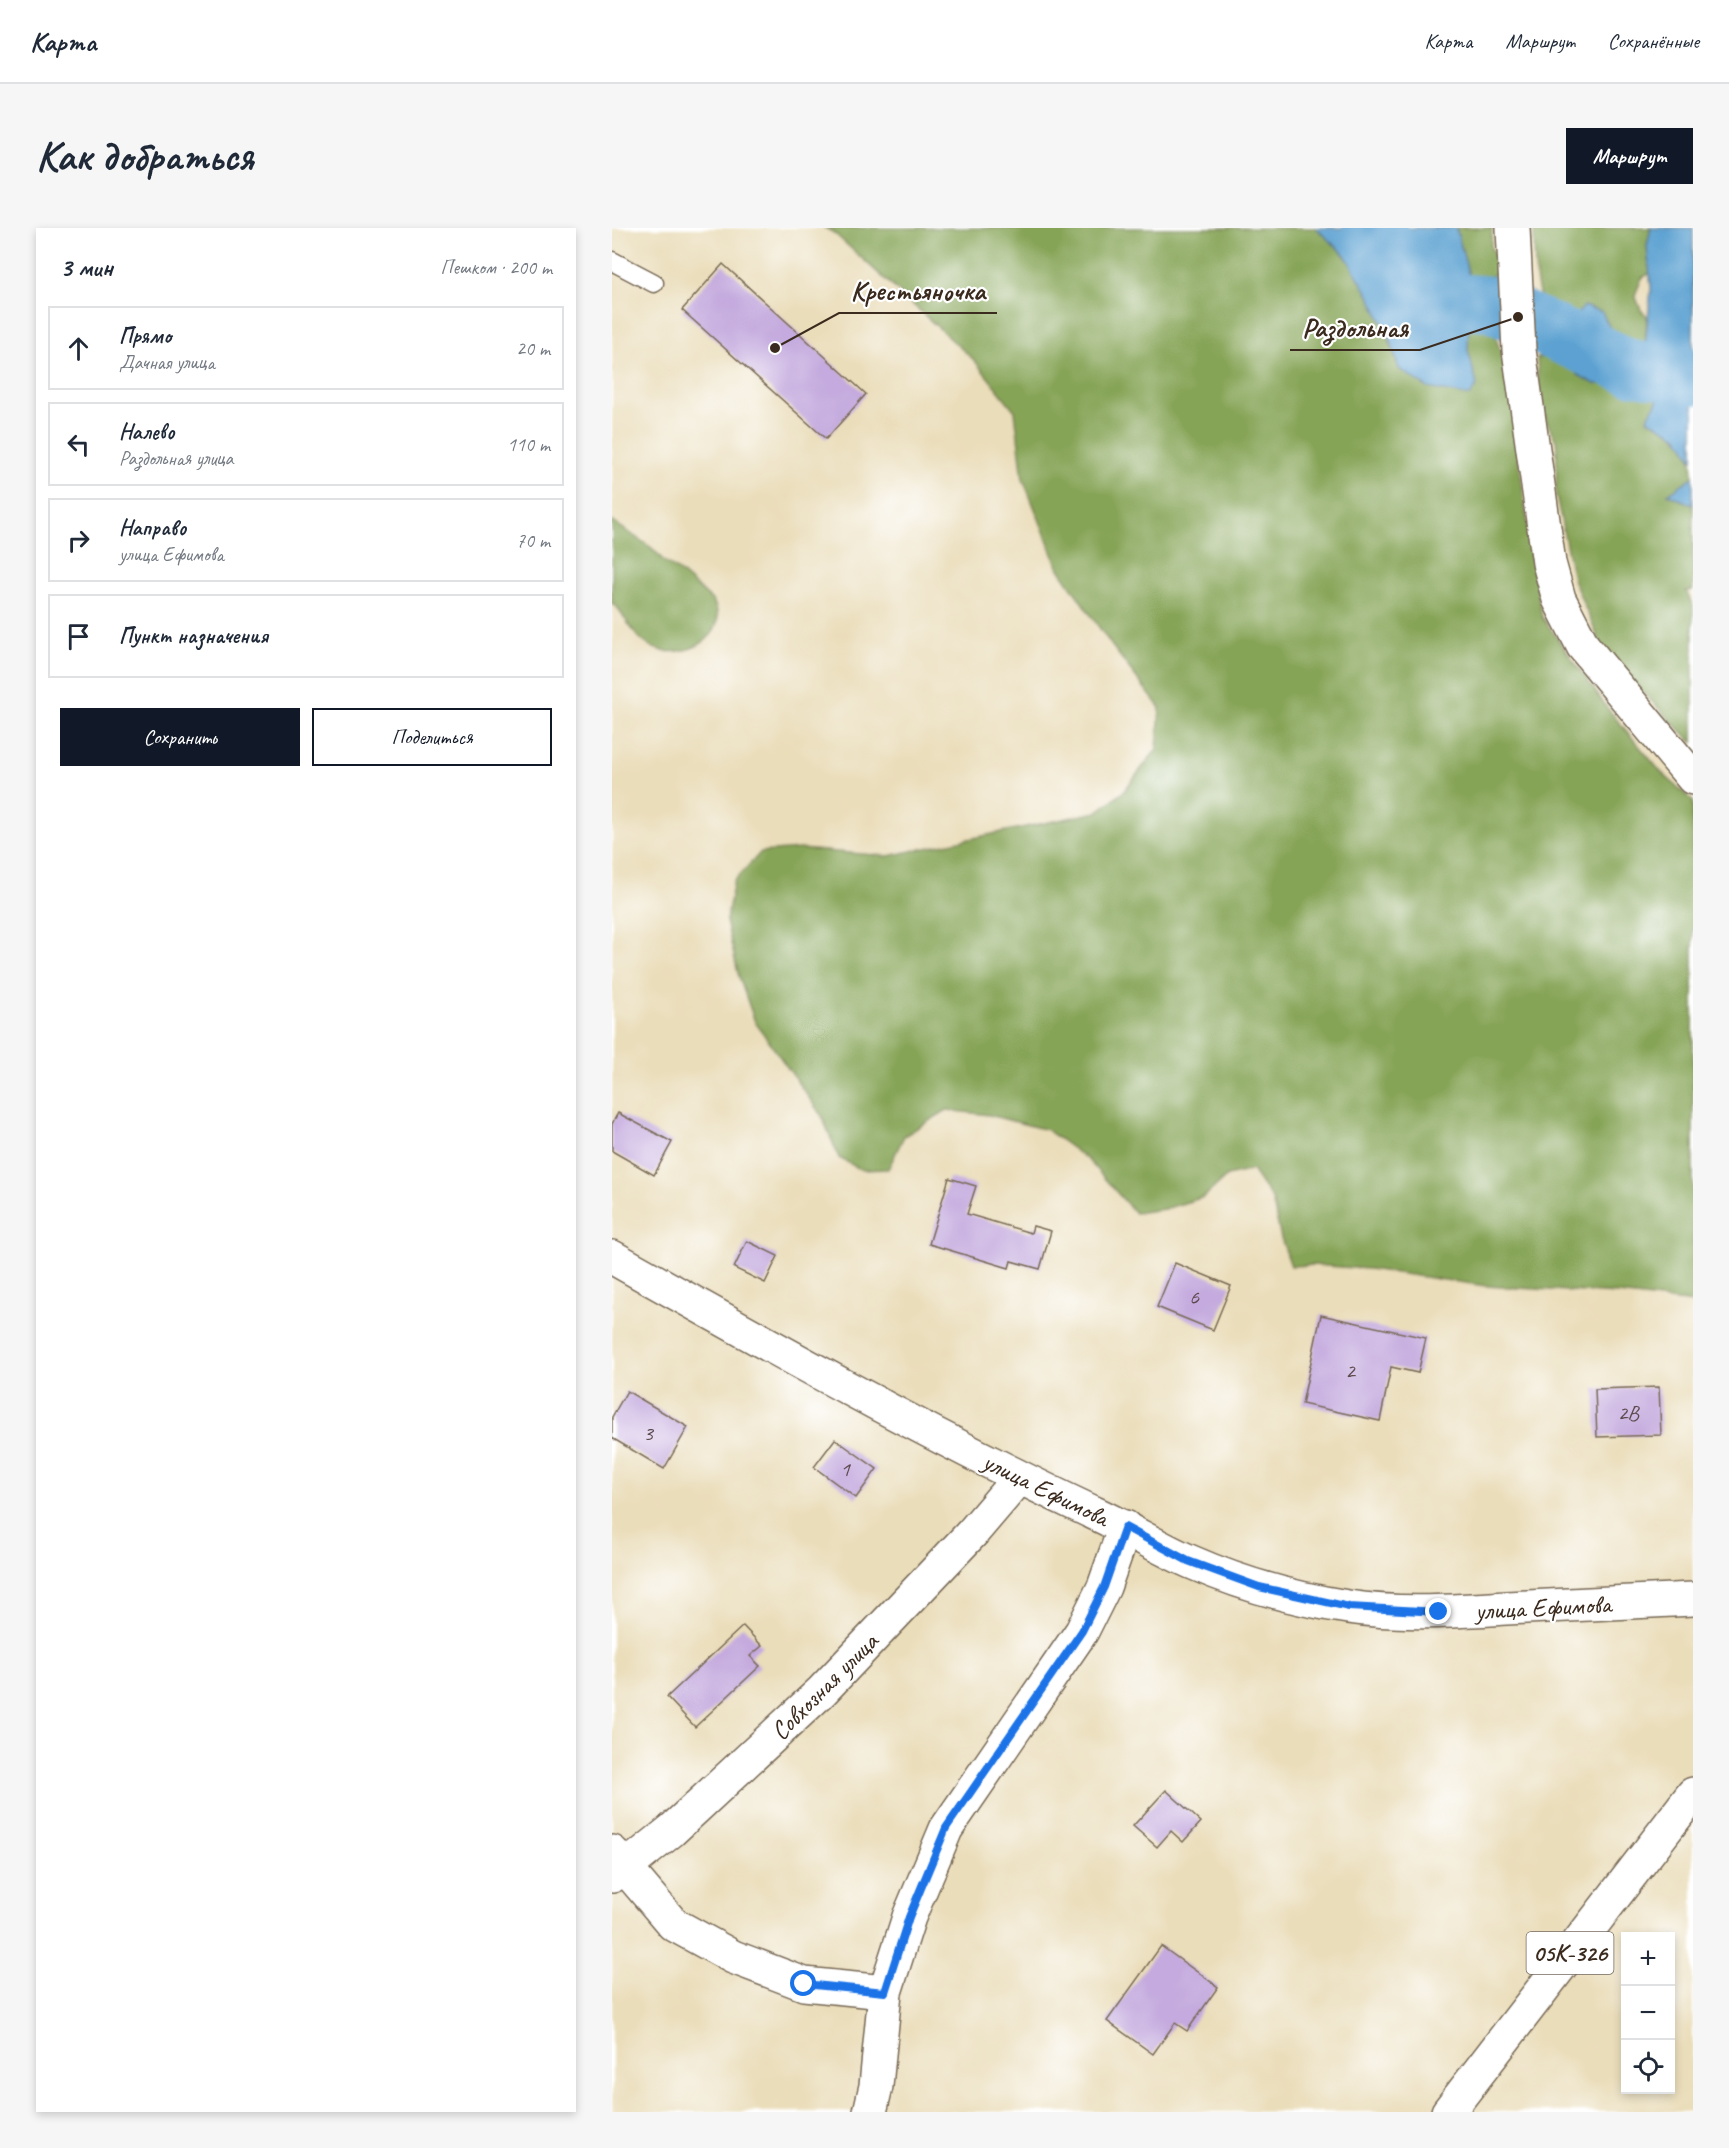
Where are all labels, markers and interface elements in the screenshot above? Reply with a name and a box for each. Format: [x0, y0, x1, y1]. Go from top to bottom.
text: Карта [30, 24, 97, 59]
text: Карта [1424, 28, 1473, 54]
text: Маршрут [1506, 28, 1575, 54]
text: Сохранённые [1608, 28, 1699, 54]
button: Маршрут [1566, 128, 1693, 184]
text: Как добраться [36, 130, 253, 183]
text: 3 мин [60, 251, 113, 284]
text: Пешком · 200 m [440, 255, 552, 280]
callout: Крестьяночка [839, 268, 997, 313]
text: Крестьяночка [851, 274, 987, 308]
callout: Раздольная [1290, 305, 1420, 350]
text: Раздольная [1302, 311, 1410, 346]
text: Прямо [119, 322, 171, 350]
icon: ahead [62, 332, 95, 365]
text: 20 m [516, 336, 550, 361]
text: Дачная улица [119, 350, 215, 375]
text: Налево [119, 418, 175, 446]
icon: left [62, 428, 95, 461]
text: 110 m [507, 432, 550, 457]
text: Раздольная улица [119, 446, 233, 471]
text: Направо [119, 514, 186, 542]
icon: right [62, 524, 95, 557]
text: 70 m [516, 528, 550, 553]
text: улица Ефимова [119, 542, 224, 567]
icon: arrive [62, 620, 95, 653]
text: Пункт назначения [119, 622, 268, 650]
button: Сохранить [60, 708, 300, 766]
button: Поделиться [312, 708, 552, 766]
house number: 6 [1189, 1283, 1200, 1311]
house number: 2 [1345, 1357, 1357, 1385]
house number: 2В [1617, 1399, 1640, 1427]
house number: 3 [643, 1419, 655, 1447]
street label: улица Ефимова [976, 1444, 1116, 1535]
house number: 1 [840, 1455, 851, 1483]
street label: улица Ефимова [1472, 1587, 1614, 1628]
route end [1425, 1598, 1451, 1624]
street label: Совхозная улица [763, 1624, 886, 1747]
road number: 05К-326 [1526, 1932, 1614, 1974]
map controls [1621, 1932, 1675, 2094]
button: + [1621, 1932, 1675, 1986]
route start [790, 1970, 816, 1996]
button: − [1621, 1986, 1675, 2040]
button: locate [1621, 2040, 1675, 2094]

